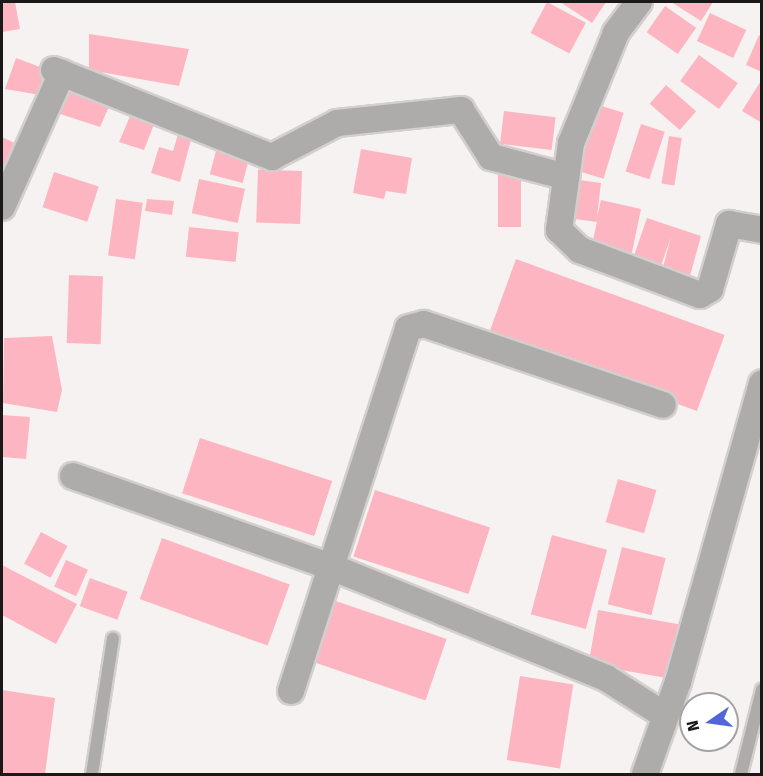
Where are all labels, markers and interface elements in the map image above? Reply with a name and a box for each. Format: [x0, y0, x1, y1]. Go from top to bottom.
north arrow [679, 692, 739, 752]
text: N [682, 718, 703, 733]

